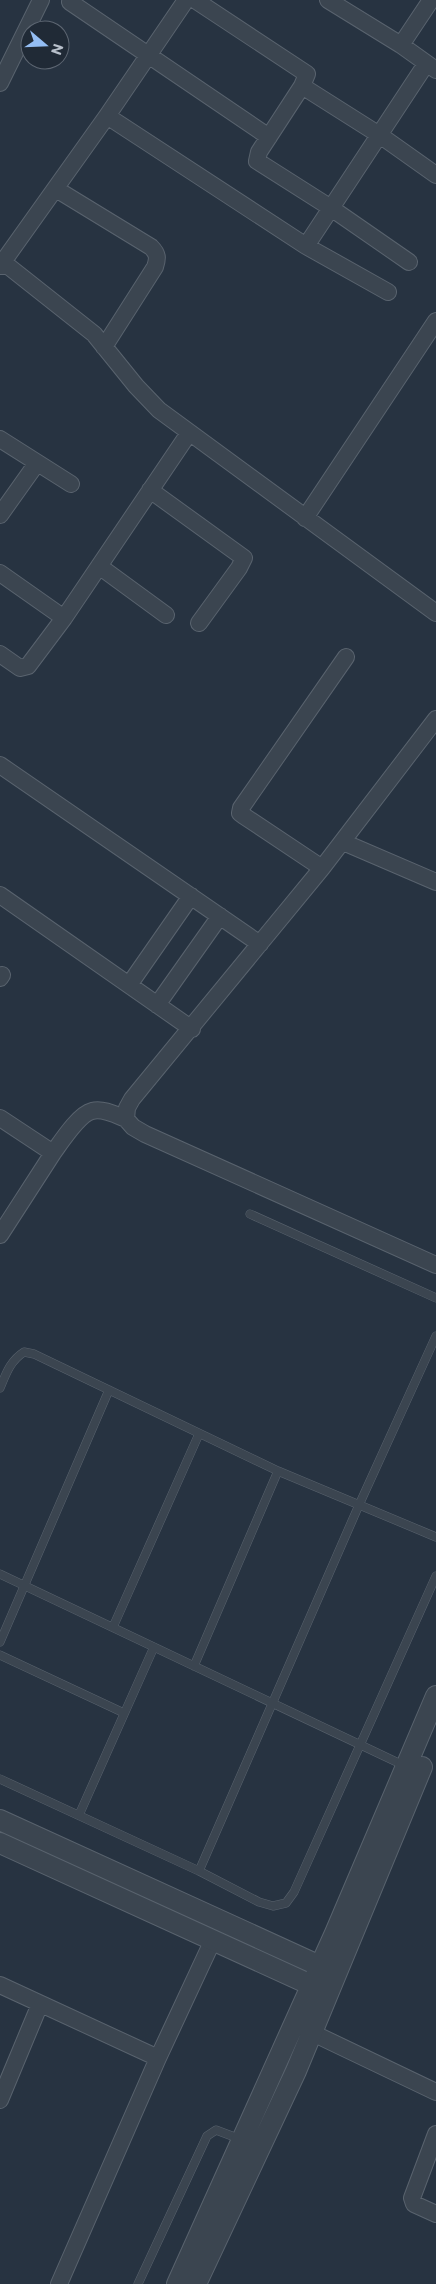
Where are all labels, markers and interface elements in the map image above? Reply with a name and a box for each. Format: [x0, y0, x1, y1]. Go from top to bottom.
north arrow [20, 20, 70, 70]
text: N [48, 42, 68, 57]

